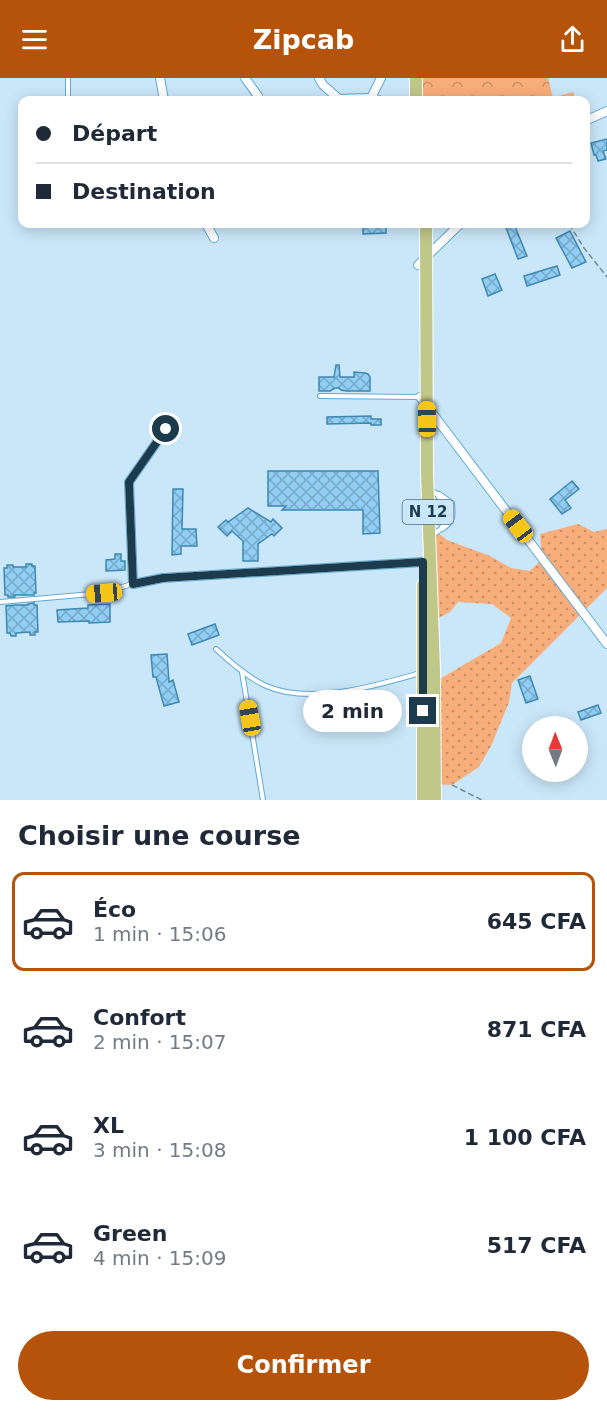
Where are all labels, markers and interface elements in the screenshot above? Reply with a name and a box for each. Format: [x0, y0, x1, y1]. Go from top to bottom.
icon: menu [18, 23, 51, 56]
icon: share [556, 23, 589, 56]
text: Zipcab [253, 24, 354, 55]
text: Départ [72, 121, 157, 146]
text: Destination [72, 179, 216, 204]
car [418, 401, 436, 437]
route start [152, 415, 179, 442]
road number: N 12 [402, 500, 454, 524]
car [500, 506, 536, 546]
car [85, 582, 123, 604]
callout: 2 min [303, 690, 402, 732]
route end [409, 697, 436, 724]
car [238, 699, 262, 737]
text: 2 min [321, 699, 384, 723]
north arrow [522, 716, 588, 782]
map controls [522, 716, 588, 782]
text: Choisir une course [18, 820, 301, 851]
icon: car [21, 895, 75, 949]
text: Éco [93, 897, 136, 922]
text: 645 CFA [487, 909, 586, 934]
text: 1 min · 15:06 [93, 922, 227, 946]
icon: car [21, 1003, 75, 1057]
text: Confort [93, 1005, 186, 1030]
text: 871 CFA [487, 1017, 586, 1042]
text: 2 min · 15:07 [93, 1030, 227, 1054]
icon: car [21, 1111, 75, 1165]
text: XL [93, 1113, 124, 1138]
text: 1 100 CFA [464, 1125, 586, 1150]
text: 3 min · 15:08 [93, 1138, 227, 1162]
icon: car [21, 1219, 75, 1273]
text: Green [93, 1221, 167, 1246]
text: 517 CFA [487, 1233, 586, 1258]
text: 4 min · 15:09 [93, 1246, 227, 1270]
button: Confirmer [18, 1331, 589, 1400]

